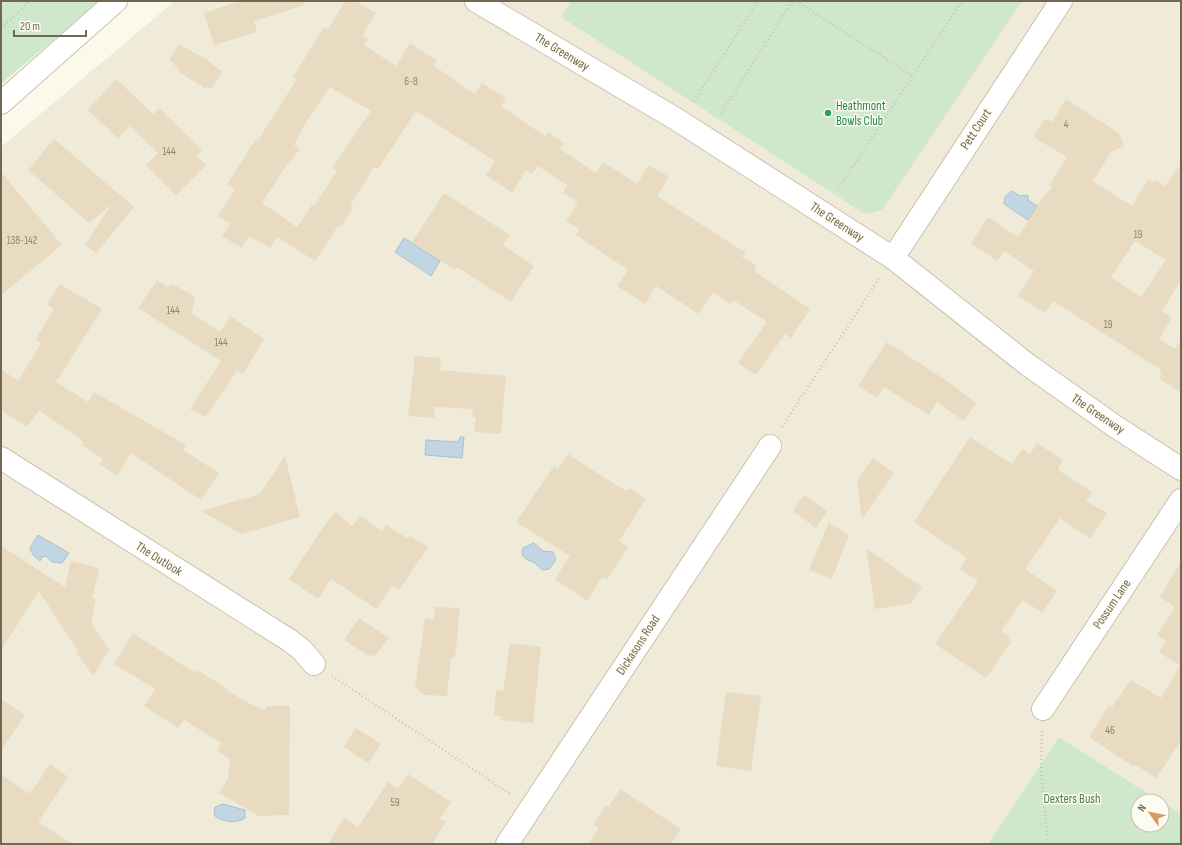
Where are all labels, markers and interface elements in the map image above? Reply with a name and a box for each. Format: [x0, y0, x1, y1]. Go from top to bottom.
scale bar [14, 12, 86, 38]
text: 20 m [20, 19, 40, 34]
street label: The Greenway [532, 29, 592, 75]
house number: 6-8 [404, 75, 418, 88]
place label: Heathmont Bowls Club [836, 98, 886, 129]
street label: Pett Court [957, 106, 995, 152]
marker: Heathmont Bowls Club [823, 108, 833, 118]
house number: 4 [1064, 118, 1069, 131]
house number: 144 [162, 145, 176, 158]
street label: The Greenway [807, 199, 867, 245]
house number: 19 [1134, 228, 1142, 241]
house number: 138-142 [7, 234, 38, 247]
house number: 144 [166, 304, 180, 317]
house number: 19 [1104, 318, 1112, 331]
house number: 144 [214, 336, 228, 349]
street label: The Greenway [1068, 390, 1128, 438]
street label: The Outlook [133, 538, 185, 580]
street label: Possum Lane [1090, 576, 1134, 632]
street label: Dickasons Road [613, 612, 663, 678]
house number: 46 [1105, 724, 1115, 737]
park label: Dexters Bush [1043, 791, 1101, 807]
north arrow [1130, 793, 1170, 833]
house number: 59 [390, 796, 400, 809]
text: N [1135, 802, 1149, 814]

